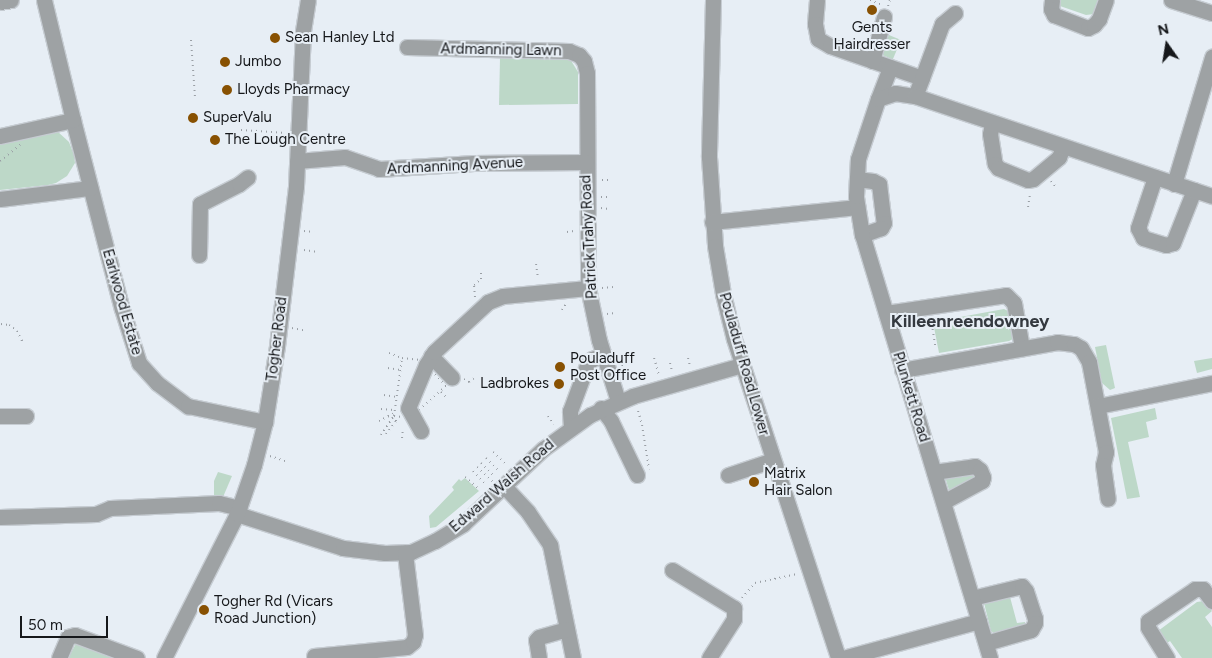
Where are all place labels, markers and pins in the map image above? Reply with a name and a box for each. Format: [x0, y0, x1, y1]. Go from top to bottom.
marker: Gents Hairdresser [866, 4, 878, 16]
place label: Gents Hairdresser [834, 18, 910, 53]
place label: Sean Hanley Ltd [285, 29, 395, 47]
marker: Sean Hanley Ltd [269, 32, 281, 44]
place label: Jumbo [235, 53, 281, 71]
marker: Jumbo [219, 56, 231, 68]
place label: Lloyds Pharmacy [237, 81, 350, 99]
marker: Lloyds Pharmacy [221, 84, 233, 96]
place label: SuperValu [203, 109, 272, 127]
marker: SuperValu [187, 112, 199, 124]
place label: The Lough Centre [225, 131, 346, 149]
marker: The Lough Centre [209, 134, 221, 146]
place label: Pouladuff Post Office [570, 349, 646, 384]
marker: Pouladuff Post Office [554, 361, 566, 373]
place label: Ladbrokes [480, 375, 549, 393]
marker: Ladbrokes [553, 378, 565, 390]
place label: Matrix Hair Salon [764, 464, 832, 499]
marker: Matrix Hair Salon [748, 476, 760, 488]
place label: Togher Rd (Vicars Road Junction) [214, 592, 333, 627]
marker: Togher Rd (Vicars Road Junction) [198, 604, 210, 616]

